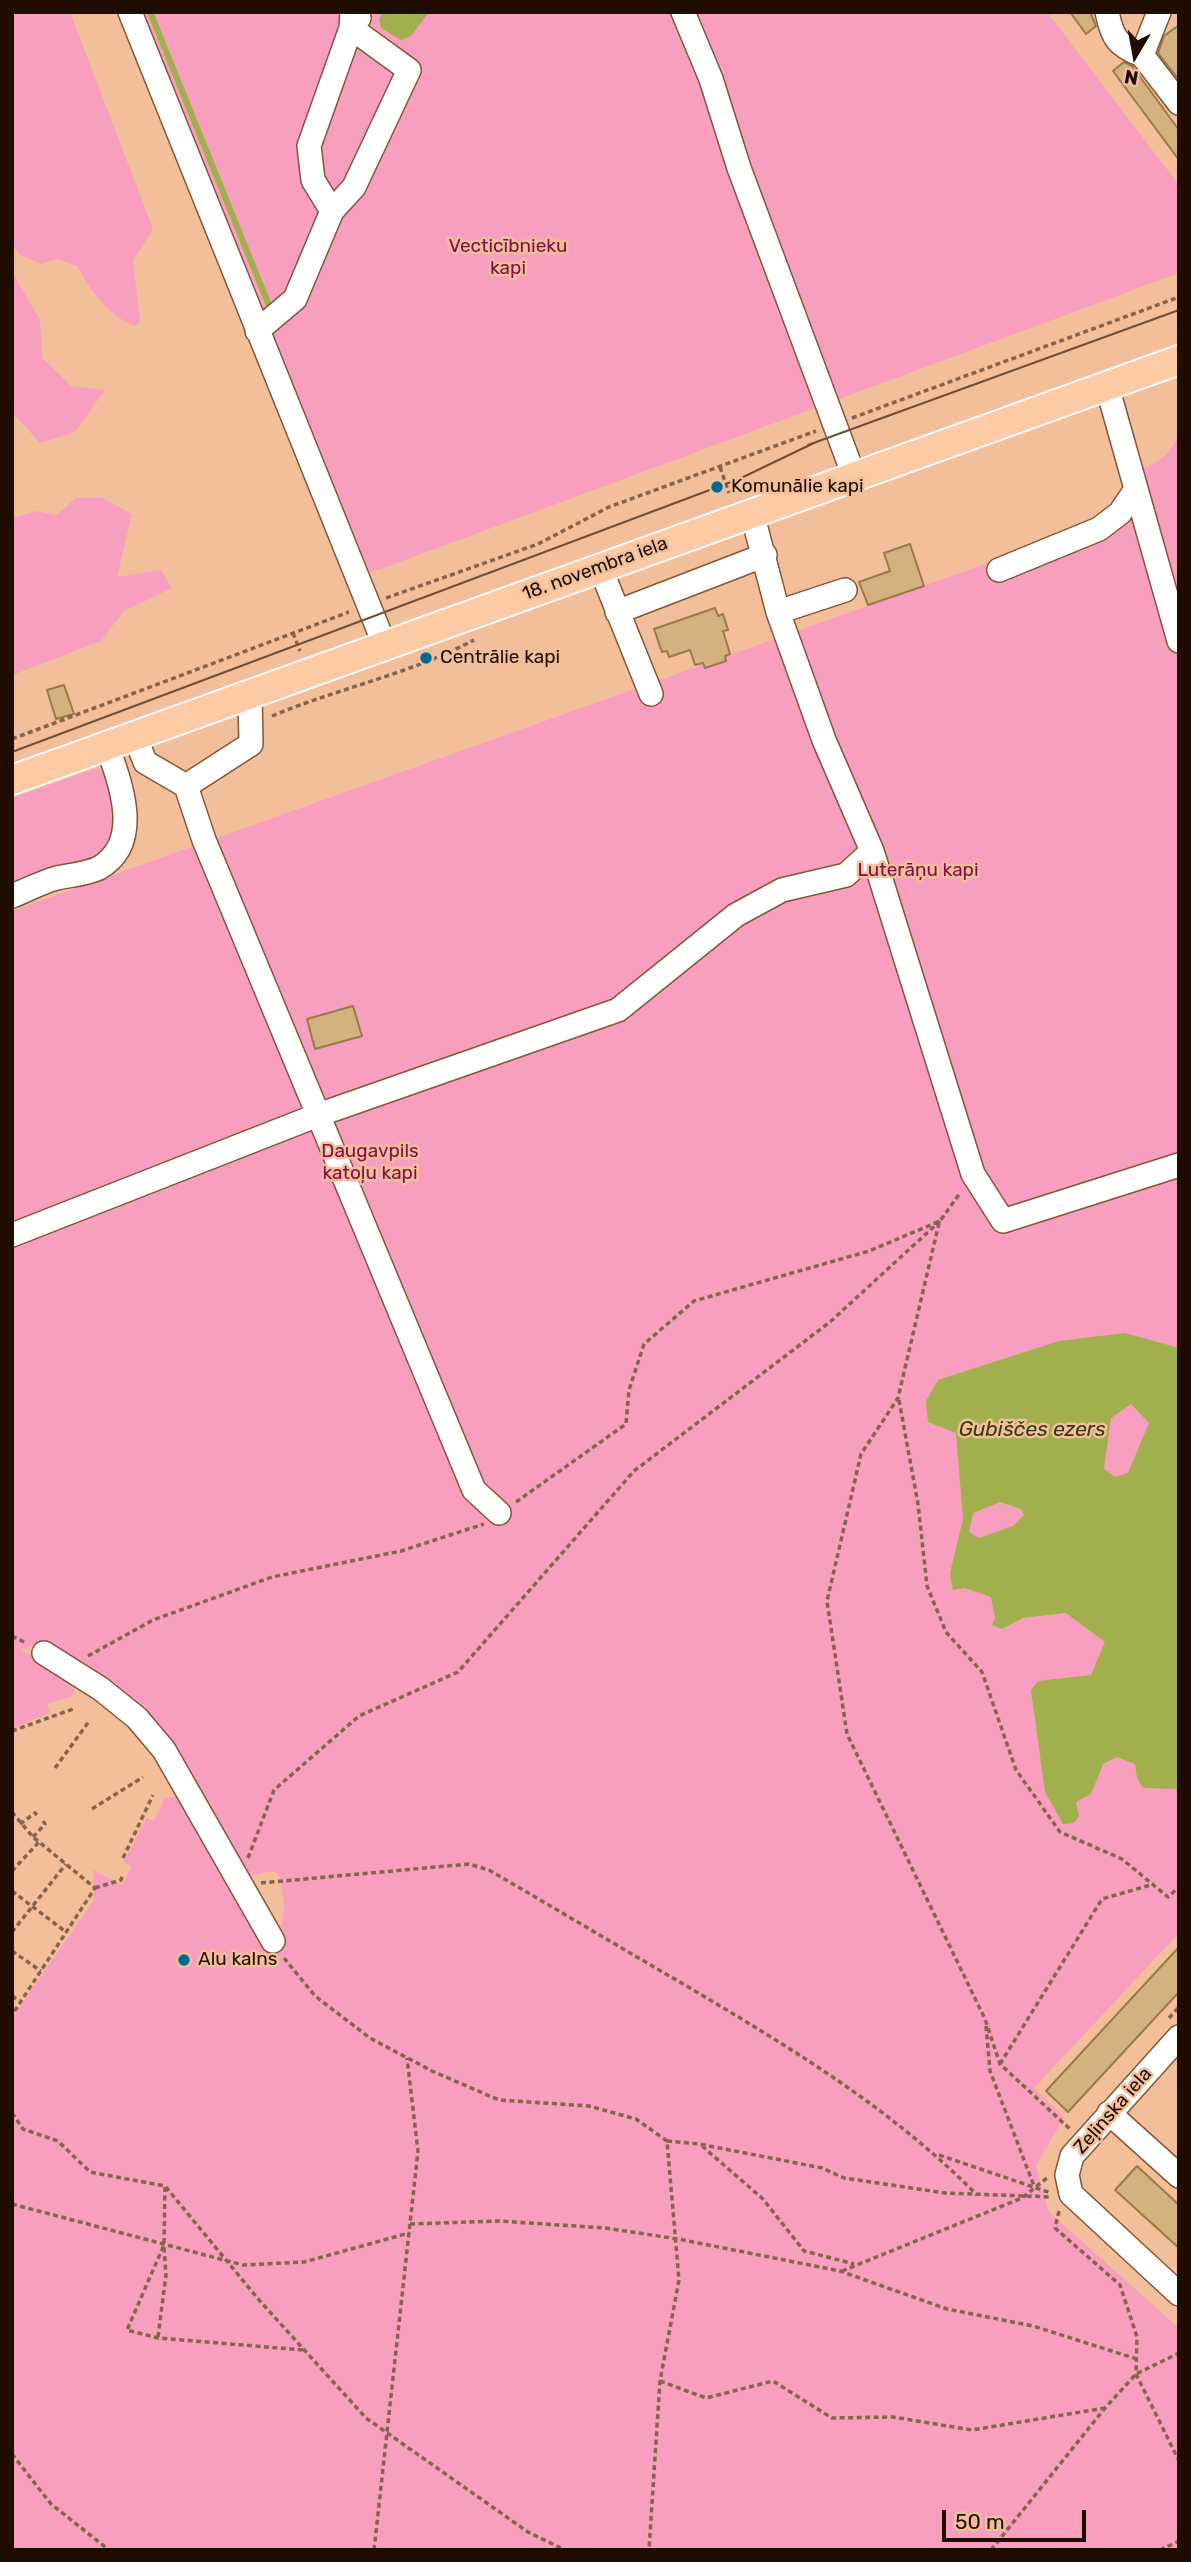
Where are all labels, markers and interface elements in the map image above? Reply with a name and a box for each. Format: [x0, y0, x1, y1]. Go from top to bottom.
north arrow [1100, 21, 1170, 91]
text: N [1123, 65, 1140, 90]
park label: Vecticībnieku kapi [448, 236, 568, 280]
place label: Komunālie kapi [731, 476, 864, 498]
marker: Komunālie kapi [709, 479, 725, 495]
street label: 18. novembra iela [519, 532, 671, 606]
place label: Centrālie kapi [440, 647, 560, 669]
marker: Centrālie kapi [418, 650, 434, 666]
park label: Luterāņu kapi [857, 860, 979, 882]
park label: Daugavpils katoļu kapi [321, 1141, 419, 1185]
water label: Gubiščes ezers [958, 1417, 1106, 1443]
place label: Alu kalns [198, 1949, 277, 1971]
marker: Alu kalns [176, 1952, 192, 1968]
street label: Zeļinska iela [1069, 2063, 1157, 2159]
scale bar [946, 2496, 1090, 2540]
text: 50 m [955, 2509, 1005, 2534]

